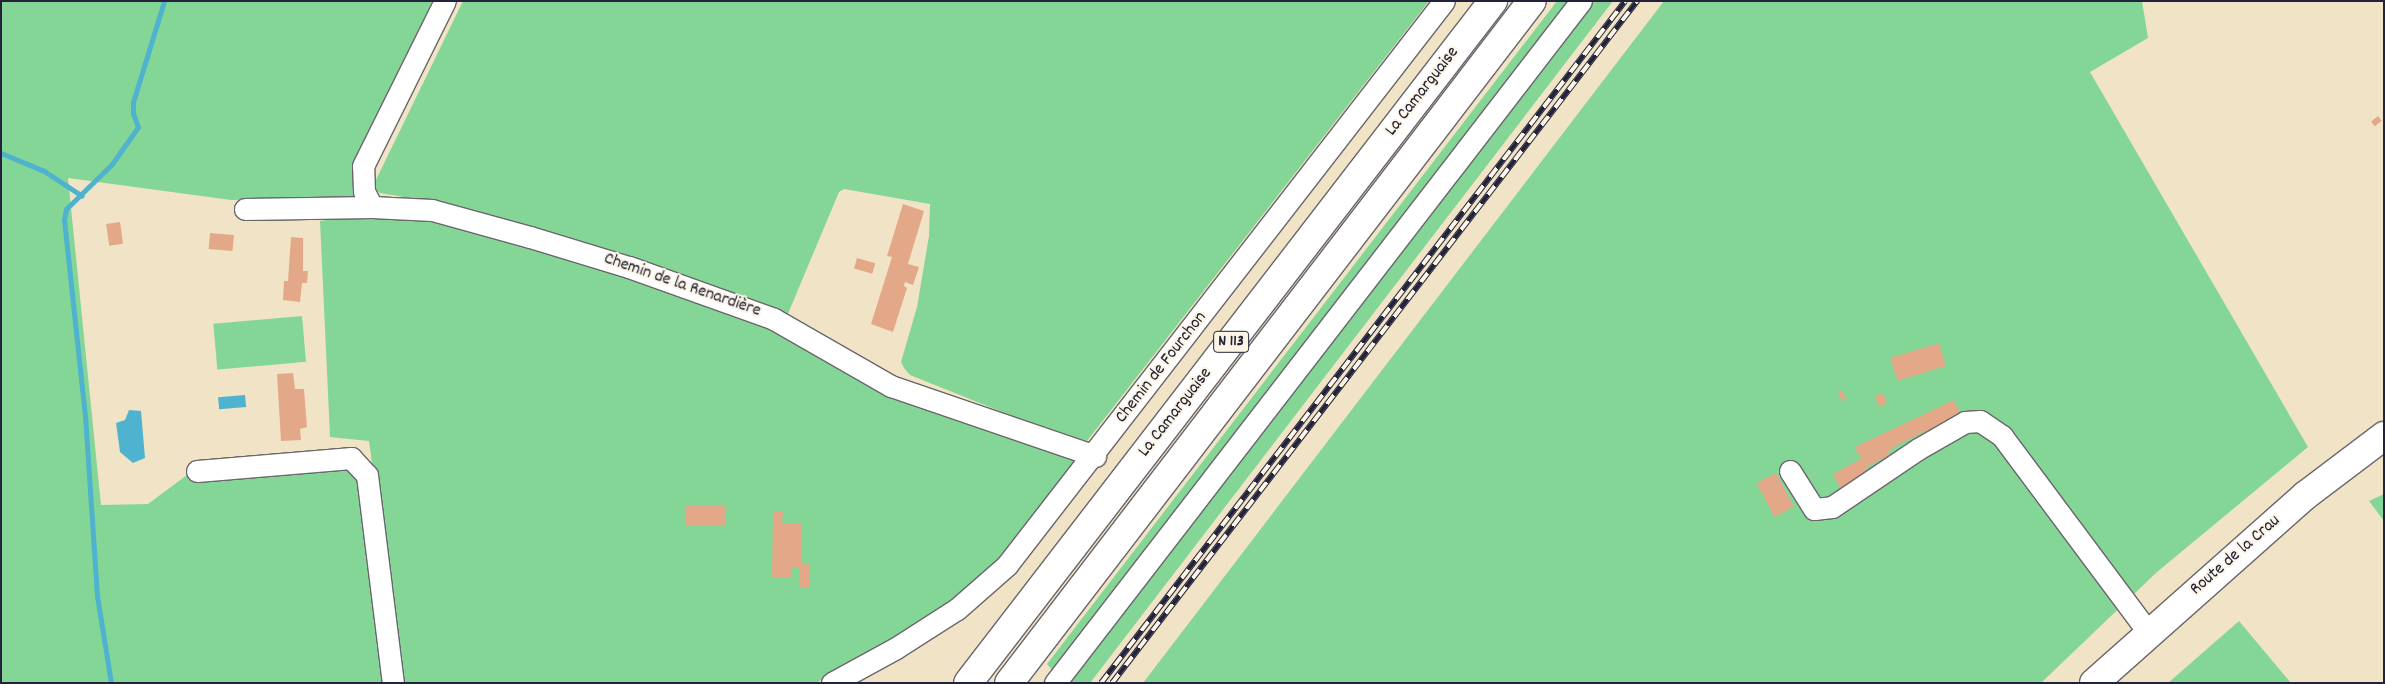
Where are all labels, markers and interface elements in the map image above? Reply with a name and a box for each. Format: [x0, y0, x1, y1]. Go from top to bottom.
street label: La Camarguaise [1381, 43, 1465, 141]
street label: Chemin de la Renardière [601, 249, 763, 323]
street label: Chemin de Fourchon [1112, 308, 1212, 428]
road number: N 113 [1212, 328, 1250, 356]
street label: La Camarguaise [1134, 364, 1218, 462]
street label: Route de la Crau [2187, 511, 2285, 601]

